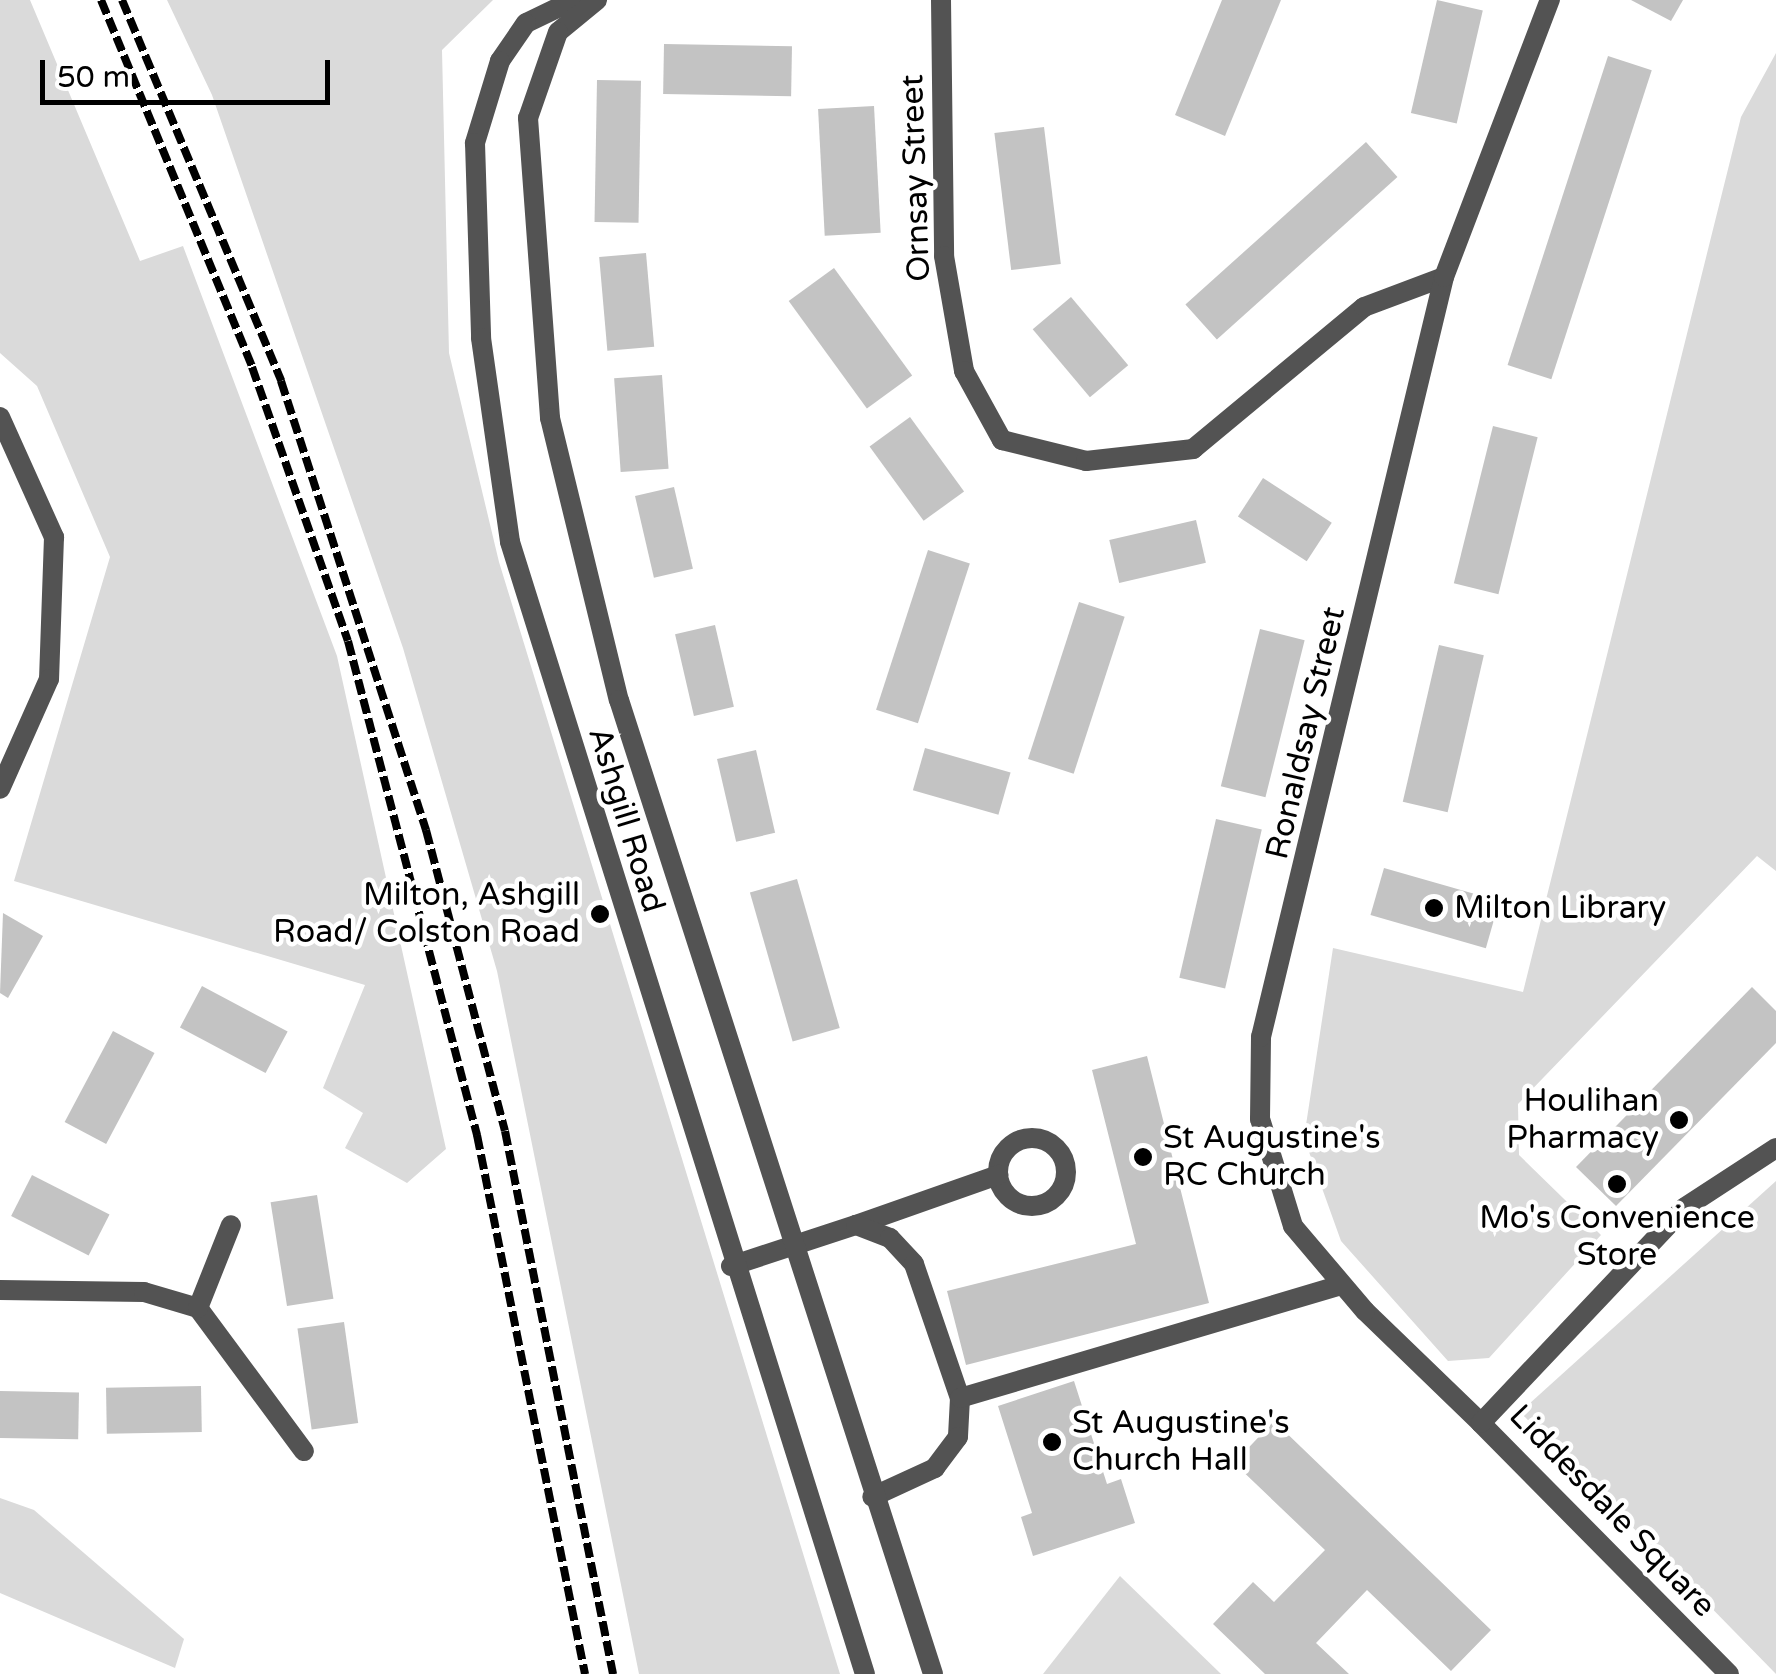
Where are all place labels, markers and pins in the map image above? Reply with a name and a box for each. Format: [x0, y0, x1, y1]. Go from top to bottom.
place label: Milton, Ashgill Road/ Colston Road [273, 877, 580, 952]
place label: Milton Library [1454, 889, 1666, 927]
marker: Milton Library [1423, 897, 1445, 919]
marker: Milton, Ashgill Road/ Colston Road [589, 903, 611, 925]
place label: Houlihan Pharmacy [1506, 1083, 1659, 1158]
marker: Houlihan Pharmacy [1668, 1109, 1690, 1131]
place label: St Augustine's RC Church [1163, 1120, 1381, 1195]
marker: St Augustine's RC Church [1132, 1146, 1154, 1168]
marker: Mo's Convenience Store [1606, 1173, 1628, 1195]
place label: Mo's Convenience Store [1479, 1200, 1755, 1275]
place label: St Augustine's Church Hall [1072, 1405, 1290, 1480]
marker: St Augustine's Church Hall [1041, 1431, 1063, 1453]

